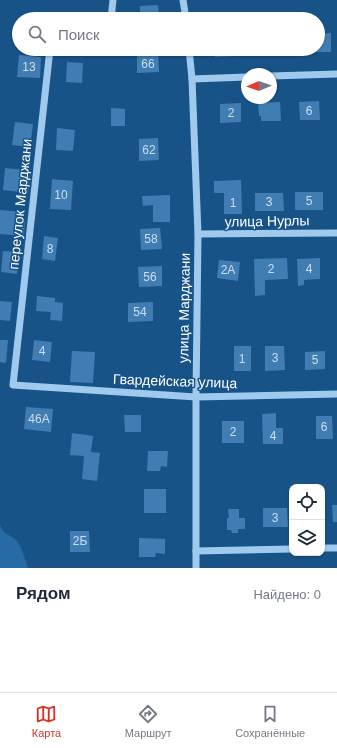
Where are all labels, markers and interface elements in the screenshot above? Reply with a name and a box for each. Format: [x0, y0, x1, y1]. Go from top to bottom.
search box [12, 12, 325, 56]
icon: search [26, 23, 48, 45]
text: Поиск [58, 26, 100, 43]
house number: 66 [141, 57, 155, 71]
house number: 13 [22, 60, 36, 74]
north arrow [241, 68, 277, 104]
house number: 6 [306, 104, 313, 118]
house number: 2 [228, 106, 235, 120]
street label: переулок Марджани [5, 138, 35, 270]
house number: 62 [142, 143, 156, 157]
house number: 10 [54, 188, 68, 202]
house number: 5 [306, 194, 313, 208]
house number: 3 [266, 195, 273, 209]
house number: 1 [230, 196, 237, 210]
street label: улица Нурлы [224, 212, 310, 230]
house number: 58 [144, 232, 158, 246]
house number: 8 [47, 242, 54, 256]
street label: улица Марджани [175, 253, 193, 363]
house number: 2 [268, 262, 275, 276]
house number: 4 [306, 262, 313, 276]
house number: 2А [221, 263, 235, 277]
house number: 56 [143, 270, 157, 284]
house number: 54 [133, 305, 147, 319]
house number: 4 [39, 344, 46, 358]
house number: 3 [272, 351, 279, 365]
house number: 1 [239, 352, 246, 366]
house number: 5 [312, 353, 319, 367]
street label: Гвардейская улица [113, 371, 238, 391]
house number: 46А [28, 412, 50, 426]
house number: 6 [321, 420, 328, 434]
house number: 2 [230, 425, 237, 439]
house number: 4 [270, 429, 277, 443]
map controls [289, 484, 325, 556]
button: locate [289, 484, 325, 520]
house number: 3 [272, 511, 279, 525]
button: layers [289, 520, 325, 556]
house number: 2Б [73, 534, 87, 548]
text: Рядом [16, 584, 71, 603]
text: Найдено: 0 [253, 587, 321, 602]
tab: Карта [32, 703, 61, 739]
tab: Маршрут [125, 703, 172, 739]
tab: Сохранённые [235, 703, 305, 739]

